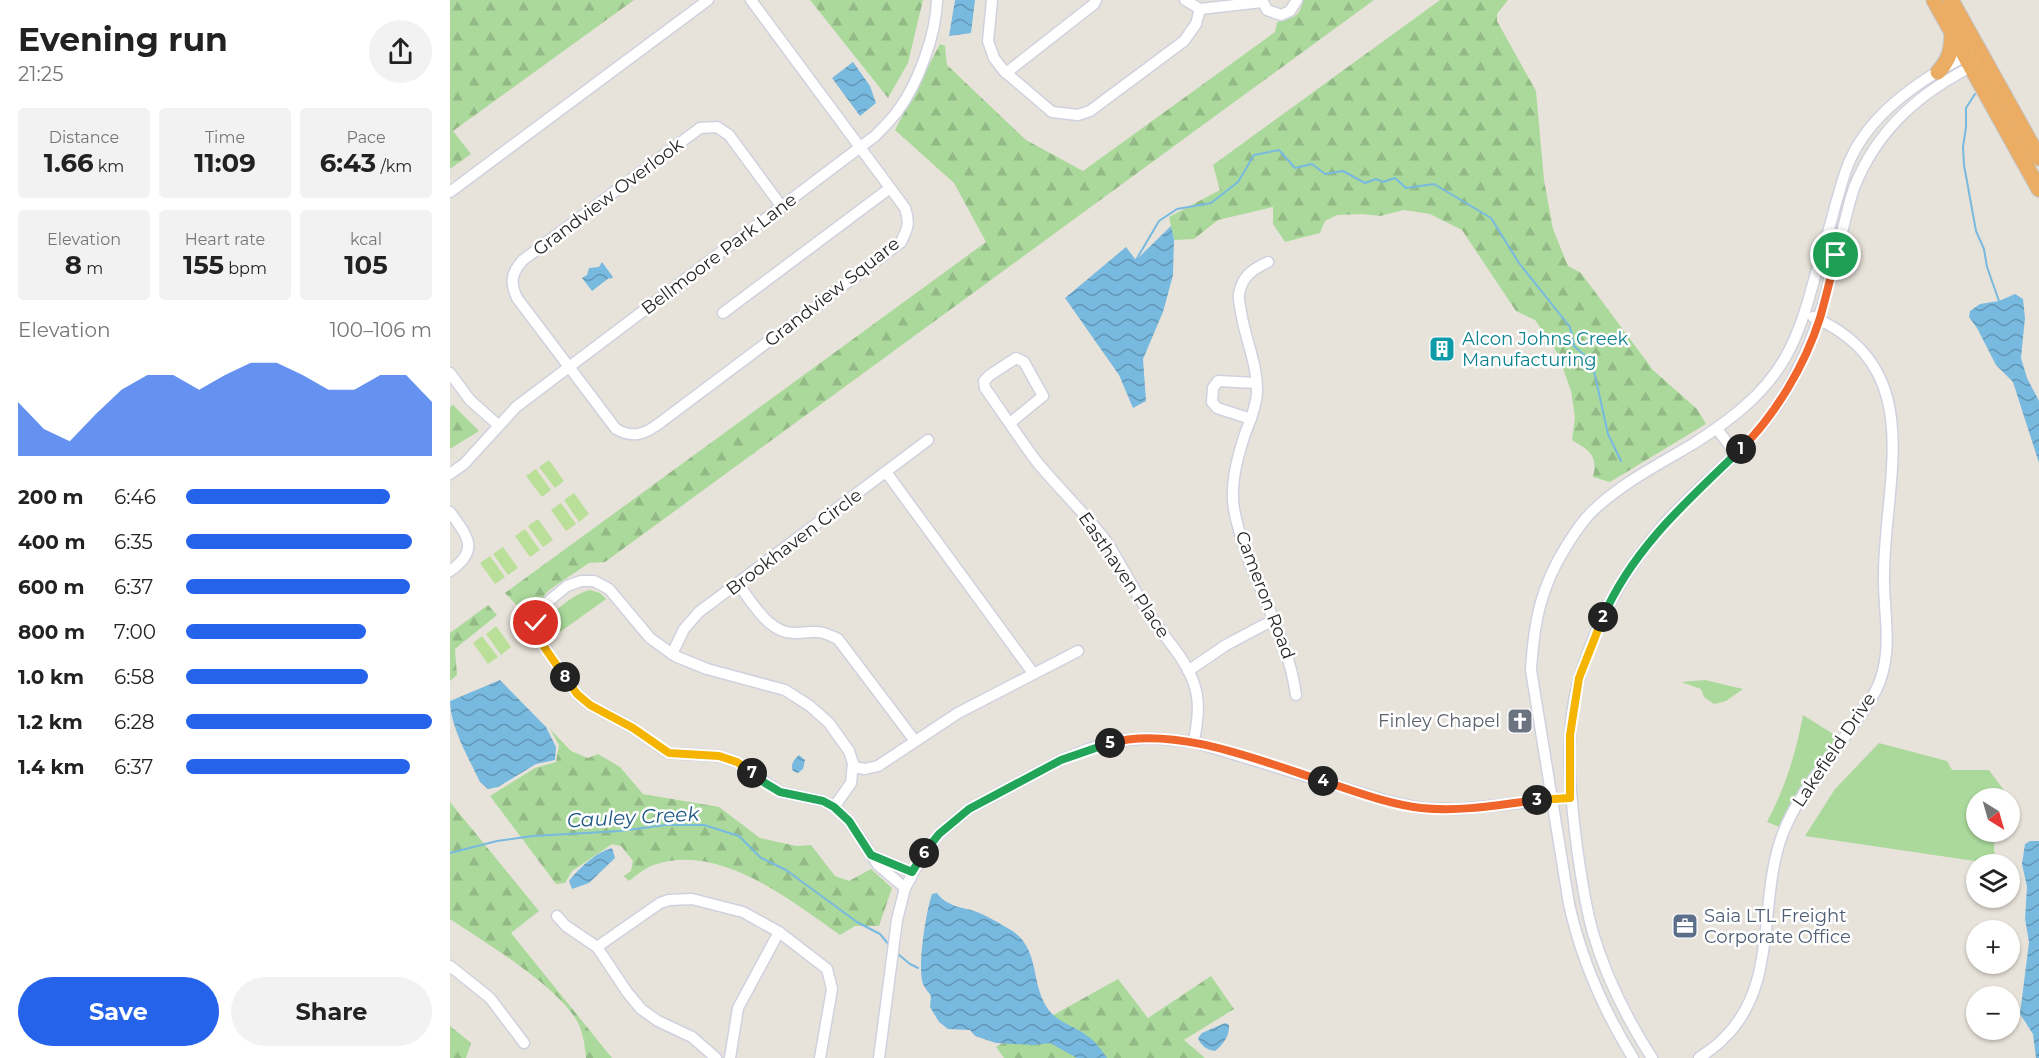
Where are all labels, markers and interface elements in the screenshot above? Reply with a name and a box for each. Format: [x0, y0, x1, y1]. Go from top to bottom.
text: Evening run [18, 19, 228, 59]
button: share [369, 20, 432, 83]
text: 21:25 [18, 62, 64, 86]
text: Distance [49, 128, 119, 147]
text: Time [205, 128, 245, 147]
text: Pace [346, 128, 386, 147]
street label: Grandview Overlook [529, 133, 687, 261]
text: 1.66 [44, 147, 94, 179]
text: 11:09 [194, 147, 256, 179]
text: 6:43 [320, 147, 376, 179]
text: km [94, 157, 124, 176]
text: /km [376, 157, 412, 176]
street label: Bellmoore Park Lane [637, 188, 801, 319]
pin [1810, 229, 1861, 280]
text: Elevation [47, 230, 121, 249]
text: Heart rate [185, 230, 265, 249]
text: kcal [350, 230, 382, 249]
street label: Grandview Square [760, 232, 904, 351]
icon: arrive [1819, 238, 1852, 271]
text: 8 [65, 249, 82, 281]
text: 155 [183, 249, 224, 281]
text: 105 [344, 249, 388, 281]
text: m [82, 259, 103, 278]
text: bpm [224, 259, 267, 278]
text: Elevation [18, 318, 110, 342]
text: 100–106 m [329, 318, 432, 342]
place label: Alcon Johns Creek Manufacturing [1462, 328, 1629, 371]
building icon: Alcon Johns Creek Manufacturing [1427, 334, 1457, 364]
pin: 1 [1726, 434, 1756, 464]
text: 1 [1738, 439, 1744, 458]
street label: Brookhaven Circle [722, 484, 866, 600]
text: 200 m [18, 485, 84, 509]
text: 6:46 [114, 485, 156, 509]
street label: Easthaven Place [1074, 508, 1174, 642]
street label: Cameron Road [1230, 528, 1300, 662]
text: 400 m [18, 530, 86, 554]
text: 6:35 [114, 530, 153, 554]
text: 600 m [18, 575, 85, 599]
text: 6:37 [114, 575, 153, 599]
pin [510, 597, 561, 648]
pin: 2 [1588, 602, 1618, 632]
icon: check [519, 606, 552, 639]
text: 2 [1598, 607, 1608, 626]
text: 800 m [18, 620, 85, 644]
text: 7:00 [114, 620, 156, 644]
pin: 8 [550, 662, 580, 692]
text: 1.0 km [18, 665, 84, 689]
text: 6:58 [114, 665, 155, 689]
text: 8 [560, 667, 570, 686]
street label: Lakefield Drive [1788, 689, 1880, 811]
church icon: Finley Chapel [1505, 706, 1535, 736]
text: 1.2 km [18, 710, 83, 734]
text: 6:28 [114, 710, 155, 734]
place label: Finley Chapel [1378, 710, 1500, 732]
pin: 5 [1095, 728, 1125, 758]
text: 5 [1105, 733, 1115, 752]
text: 1.4 km [18, 755, 85, 779]
text: 6:37 [114, 755, 153, 779]
pin: 7 [737, 758, 767, 788]
text: 7 [747, 763, 757, 782]
pin: 4 [1308, 766, 1338, 796]
text: 4 [1317, 771, 1329, 790]
pin: 3 [1522, 785, 1552, 815]
north arrow [1966, 788, 2020, 842]
map controls [1966, 788, 2020, 1040]
text: 3 [1532, 790, 1542, 809]
water label: Cauley Creek [566, 801, 701, 832]
pin: 6 [909, 838, 939, 868]
text: 6 [919, 843, 929, 862]
button: layers [1966, 854, 2020, 908]
place label: Saia LTL Freight Corporate Office [1704, 905, 1851, 948]
office icon: Saia LTL Freight Corporate Office [1670, 911, 1700, 941]
button: + [1966, 920, 2020, 974]
button: Save [18, 977, 219, 1046]
button: Share [231, 977, 432, 1046]
button: − [1966, 986, 2020, 1040]

